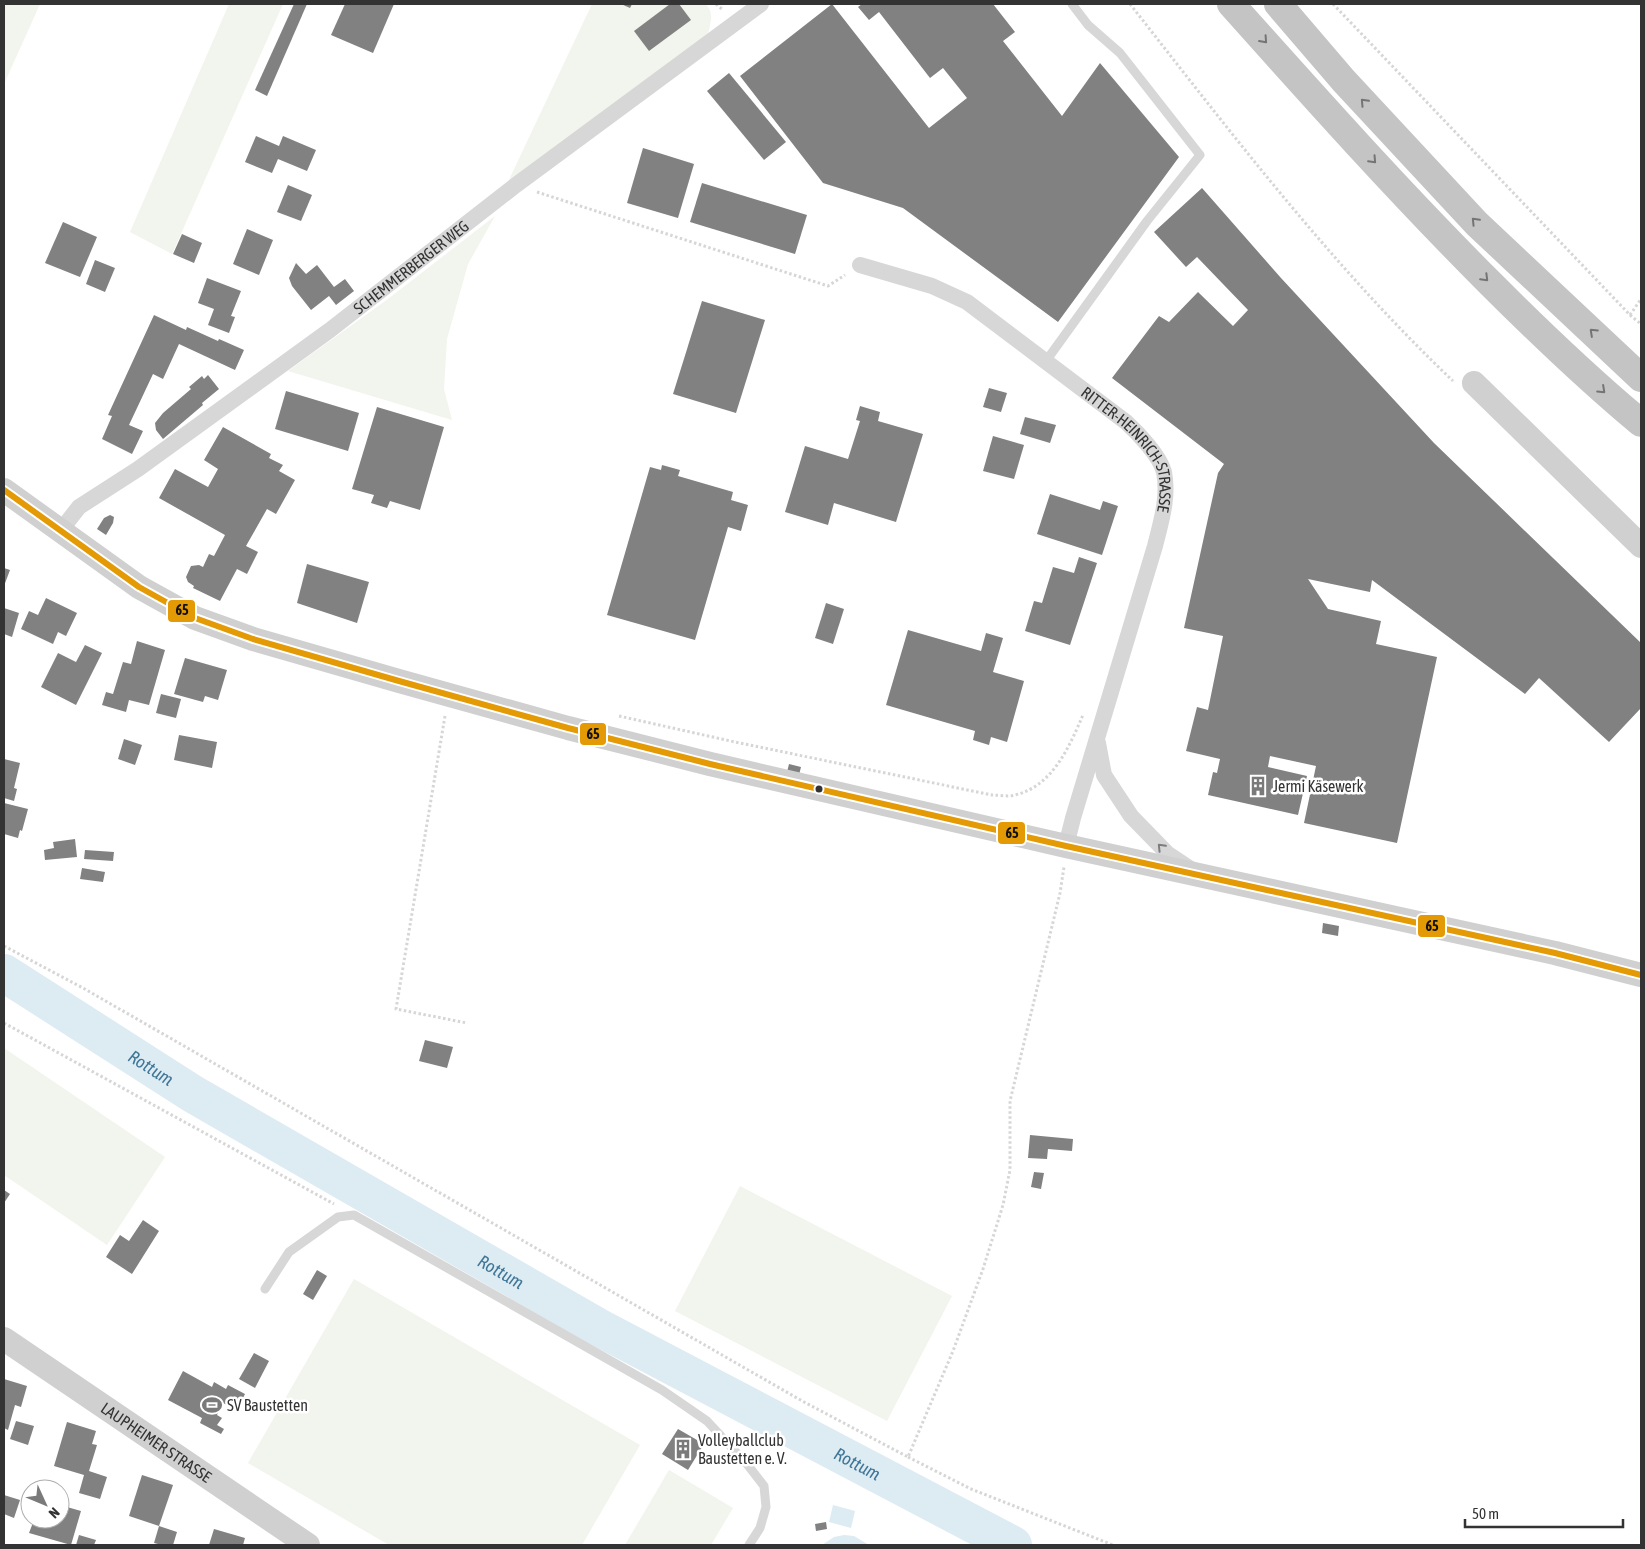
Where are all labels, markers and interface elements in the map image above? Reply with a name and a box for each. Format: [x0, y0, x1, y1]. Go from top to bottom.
one-way arrow [1258, 35, 1267, 44]
one-way arrow [1361, 99, 1370, 108]
one-way arrow [1367, 155, 1376, 164]
street label: SCHEMMERBERGER WEG [350, 216, 472, 317]
one-way arrow [1471, 218, 1480, 227]
one-way arrow [1479, 272, 1488, 281]
one-way arrow [1589, 329, 1598, 338]
street label: RITTER-HEINRICH-STRASSE [1078, 383, 1175, 514]
one-way arrow [1597, 385, 1606, 394]
line badge: 65 [167, 599, 196, 623]
text: 65 [175, 602, 189, 618]
line badge: 65 [579, 722, 607, 746]
text: 65 [586, 726, 600, 742]
building icon: Jermi Käsewerk [1247, 775, 1269, 797]
place label: Jermi Käsewerk [1273, 777, 1364, 795]
unlabelled marker [814, 784, 824, 794]
line badge: 65 [997, 821, 1026, 845]
text: 65 [1005, 825, 1019, 841]
one-way arrow [1158, 844, 1167, 853]
line badge: 65 [1417, 914, 1446, 938]
text: 65 [1425, 918, 1439, 934]
water label: Rottum [125, 1045, 178, 1090]
water label: Rottum [475, 1250, 528, 1293]
sports icon: SV Baustetten [201, 1394, 223, 1416]
place label: SV Baustetten [227, 1396, 308, 1414]
street label: LAUPHEIMER STRASSE [98, 1399, 215, 1486]
place label: Volleyballclub Baustetten e. V. [698, 1431, 787, 1467]
building icon: Volleyballclub Baustetten e. V. [672, 1438, 694, 1460]
water label: Rottum [831, 1443, 885, 1484]
north arrow [20, 1479, 70, 1529]
scale bar [1465, 1496, 1622, 1528]
text: N [46, 1505, 63, 1522]
text: 50 m [1472, 1505, 1499, 1522]

